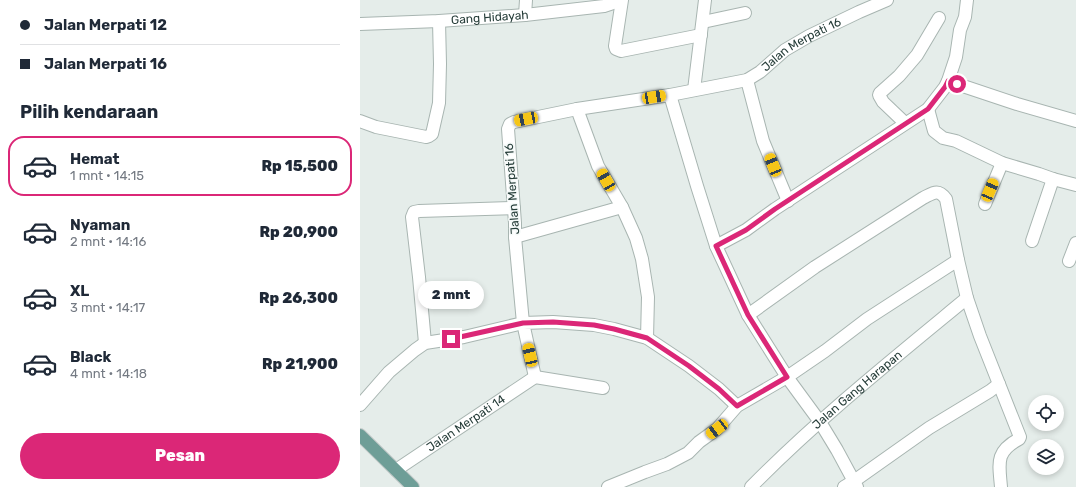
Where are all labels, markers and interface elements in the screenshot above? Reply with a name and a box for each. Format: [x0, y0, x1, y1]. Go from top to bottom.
street label: Gang Hidayah [451, 8, 529, 27]
street label: Jalan Merpati 16 [759, 15, 843, 74]
text: Jalan Merpati 12 [44, 16, 167, 34]
text: Jalan Merpati 16 [44, 55, 167, 73]
route start [948, 75, 966, 93]
car [641, 89, 667, 105]
text: Pilih kendaraan [20, 101, 158, 123]
car [513, 111, 539, 127]
street label: Jalan Merpati 16 [502, 143, 522, 235]
icon: car [22, 148, 58, 184]
text: Hemat [70, 150, 120, 168]
car [763, 152, 783, 178]
text: Rp 15,500 [261, 157, 338, 175]
car [595, 167, 617, 193]
text: 1 mnt · 14:15 [70, 168, 144, 183]
car [980, 177, 1000, 203]
icon: car [22, 214, 58, 250]
text: Nyaman [70, 216, 131, 234]
text: Rp 20,900 [259, 223, 338, 241]
text: 2 mnt · 14:16 [70, 234, 146, 249]
icon: car [22, 280, 58, 316]
callout: 2 mnt [418, 281, 484, 309]
text: XL [70, 282, 89, 300]
text: 2 mnt [432, 287, 470, 302]
text: Rp 26,300 [259, 289, 338, 307]
text: 3 mnt · 14:17 [70, 300, 145, 315]
route end [442, 330, 460, 348]
car [521, 342, 539, 368]
icon: car [22, 346, 58, 382]
text: Black [70, 348, 111, 366]
street label: Jalan Gang Harapan [809, 348, 905, 432]
text: Rp 21,900 [262, 355, 338, 373]
text: 4 mnt · 14:18 [70, 366, 147, 381]
street label: Jalan Merpati 14 [424, 392, 508, 455]
map controls [1028, 395, 1064, 475]
button: locate [1028, 395, 1064, 431]
car [704, 417, 730, 441]
button: Pesan [20, 433, 340, 479]
button: layers [1028, 439, 1064, 475]

